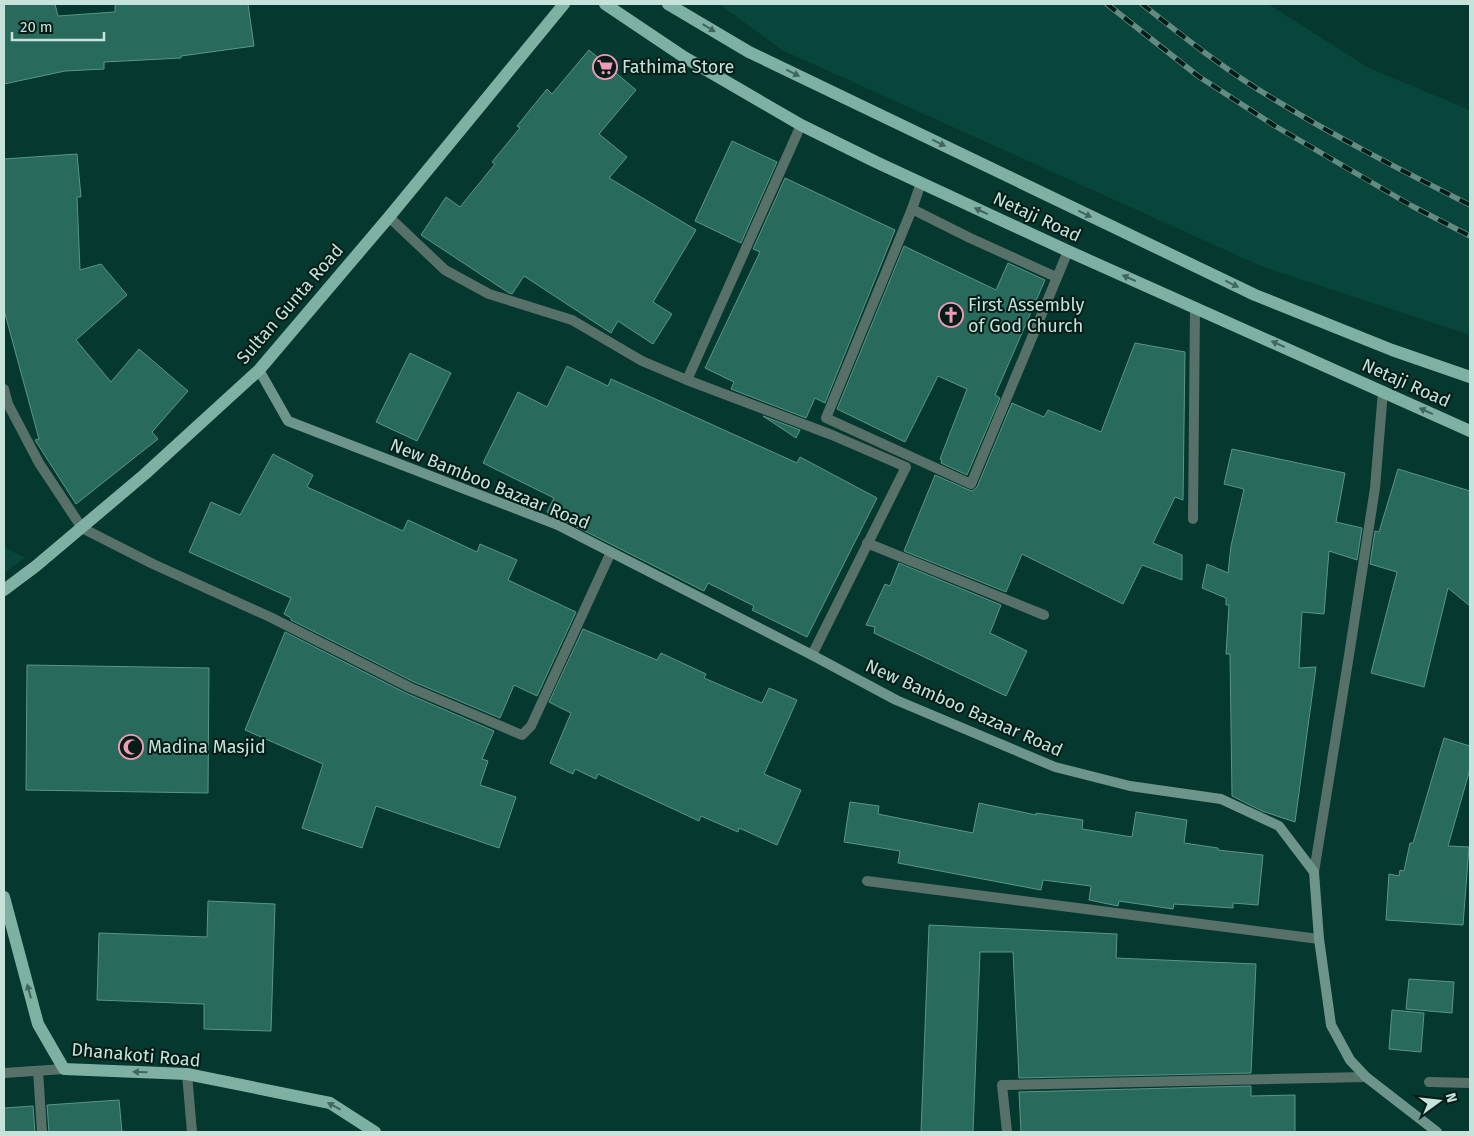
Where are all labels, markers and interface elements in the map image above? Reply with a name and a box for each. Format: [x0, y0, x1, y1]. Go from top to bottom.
scale bar [12, 10, 105, 42]
text: 20 m [20, 18, 53, 36]
one-way arrow [702, 23, 715, 32]
supermarket icon: Fathima Store [592, 54, 618, 80]
place label: Fathima Store [622, 56, 734, 78]
one-way arrow [786, 69, 800, 77]
one-way arrow [932, 140, 946, 148]
street label: Netaji Road [990, 187, 1084, 247]
one-way arrow [974, 207, 988, 215]
one-way arrow [1078, 210, 1093, 218]
street label: Sultan Gunta Road [232, 239, 348, 369]
one-way arrow [1122, 273, 1136, 281]
one-way arrow [1225, 281, 1239, 289]
place label: First Assembly of God Church [968, 294, 1085, 337]
church icon: First Assembly of God Church [938, 302, 964, 328]
one-way arrow [1271, 340, 1285, 348]
street label: Netaji Road [1358, 354, 1454, 412]
one-way arrow [1419, 406, 1433, 414]
street label: New Bamboo Bazaar Road [387, 434, 593, 534]
street label: New Bamboo Bazaar Road [862, 655, 1066, 761]
mosque icon: Madina Masjid [118, 734, 144, 760]
place label: Madina Masjid [148, 736, 266, 758]
one-way arrow [25, 984, 33, 999]
street label: Dhanakoti Road [70, 1038, 202, 1072]
one-way arrow [132, 1068, 148, 1076]
north arrow [1414, 1076, 1464, 1126]
text: N [1442, 1091, 1460, 1104]
one-way arrow [326, 1102, 341, 1110]

